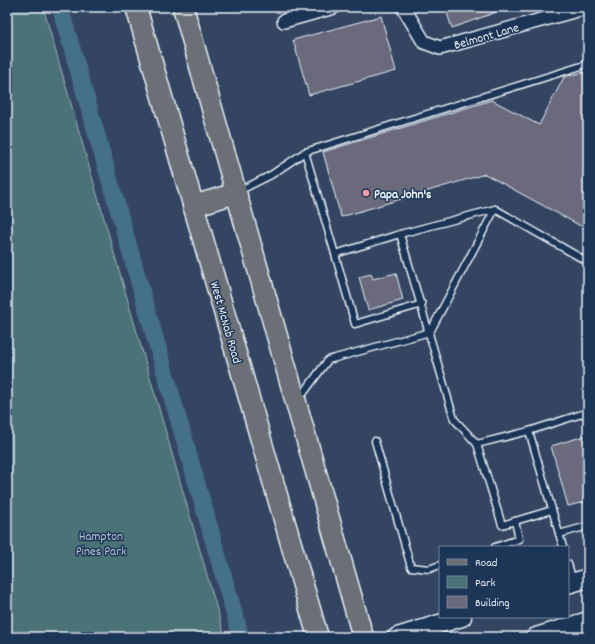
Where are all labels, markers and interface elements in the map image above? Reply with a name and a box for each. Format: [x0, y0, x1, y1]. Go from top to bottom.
street label: Belmont Lane [452, 19, 522, 56]
place label: Papa John's [374, 186, 432, 205]
marker: Papa John's [361, 188, 371, 198]
street label: West McNab Road [204, 279, 245, 366]
park label: Hampton Pines Park [76, 528, 126, 562]
legend [439, 546, 569, 618]
text: Road [475, 555, 497, 572]
text: Park [475, 575, 496, 592]
text: Building [475, 595, 510, 612]

